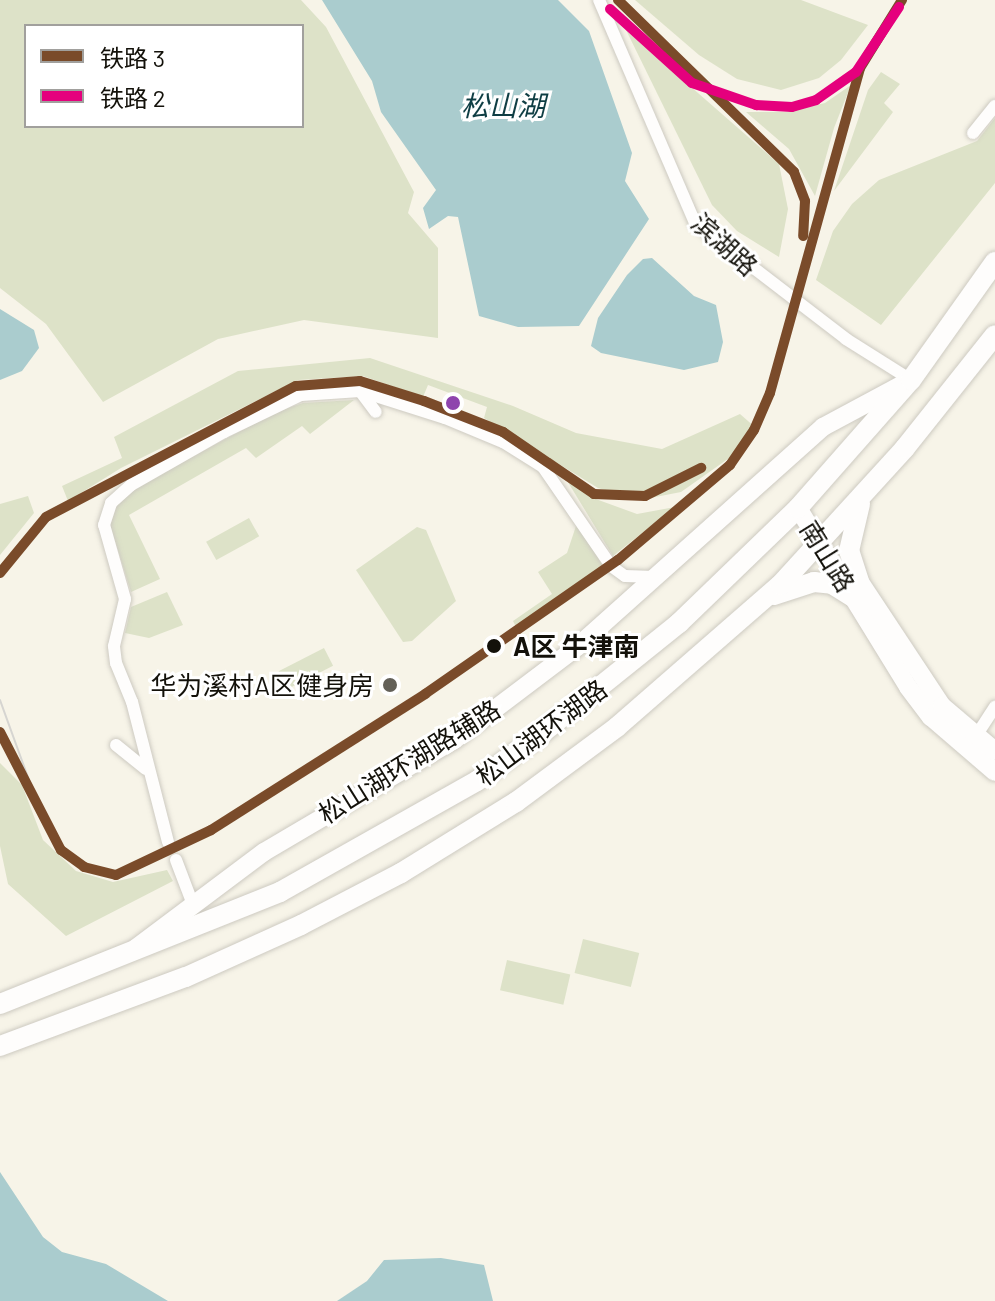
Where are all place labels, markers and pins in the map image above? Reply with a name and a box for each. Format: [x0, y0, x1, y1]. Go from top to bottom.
unlabelled marker [445, 395, 461, 411]
place label: A区 牛津南 [513, 630, 640, 662]
marker: A区 牛津南 [482, 634, 506, 658]
place label: 华为溪村A区健身房 [150, 669, 374, 701]
marker: 华为溪村A区健身房 [381, 676, 399, 694]

